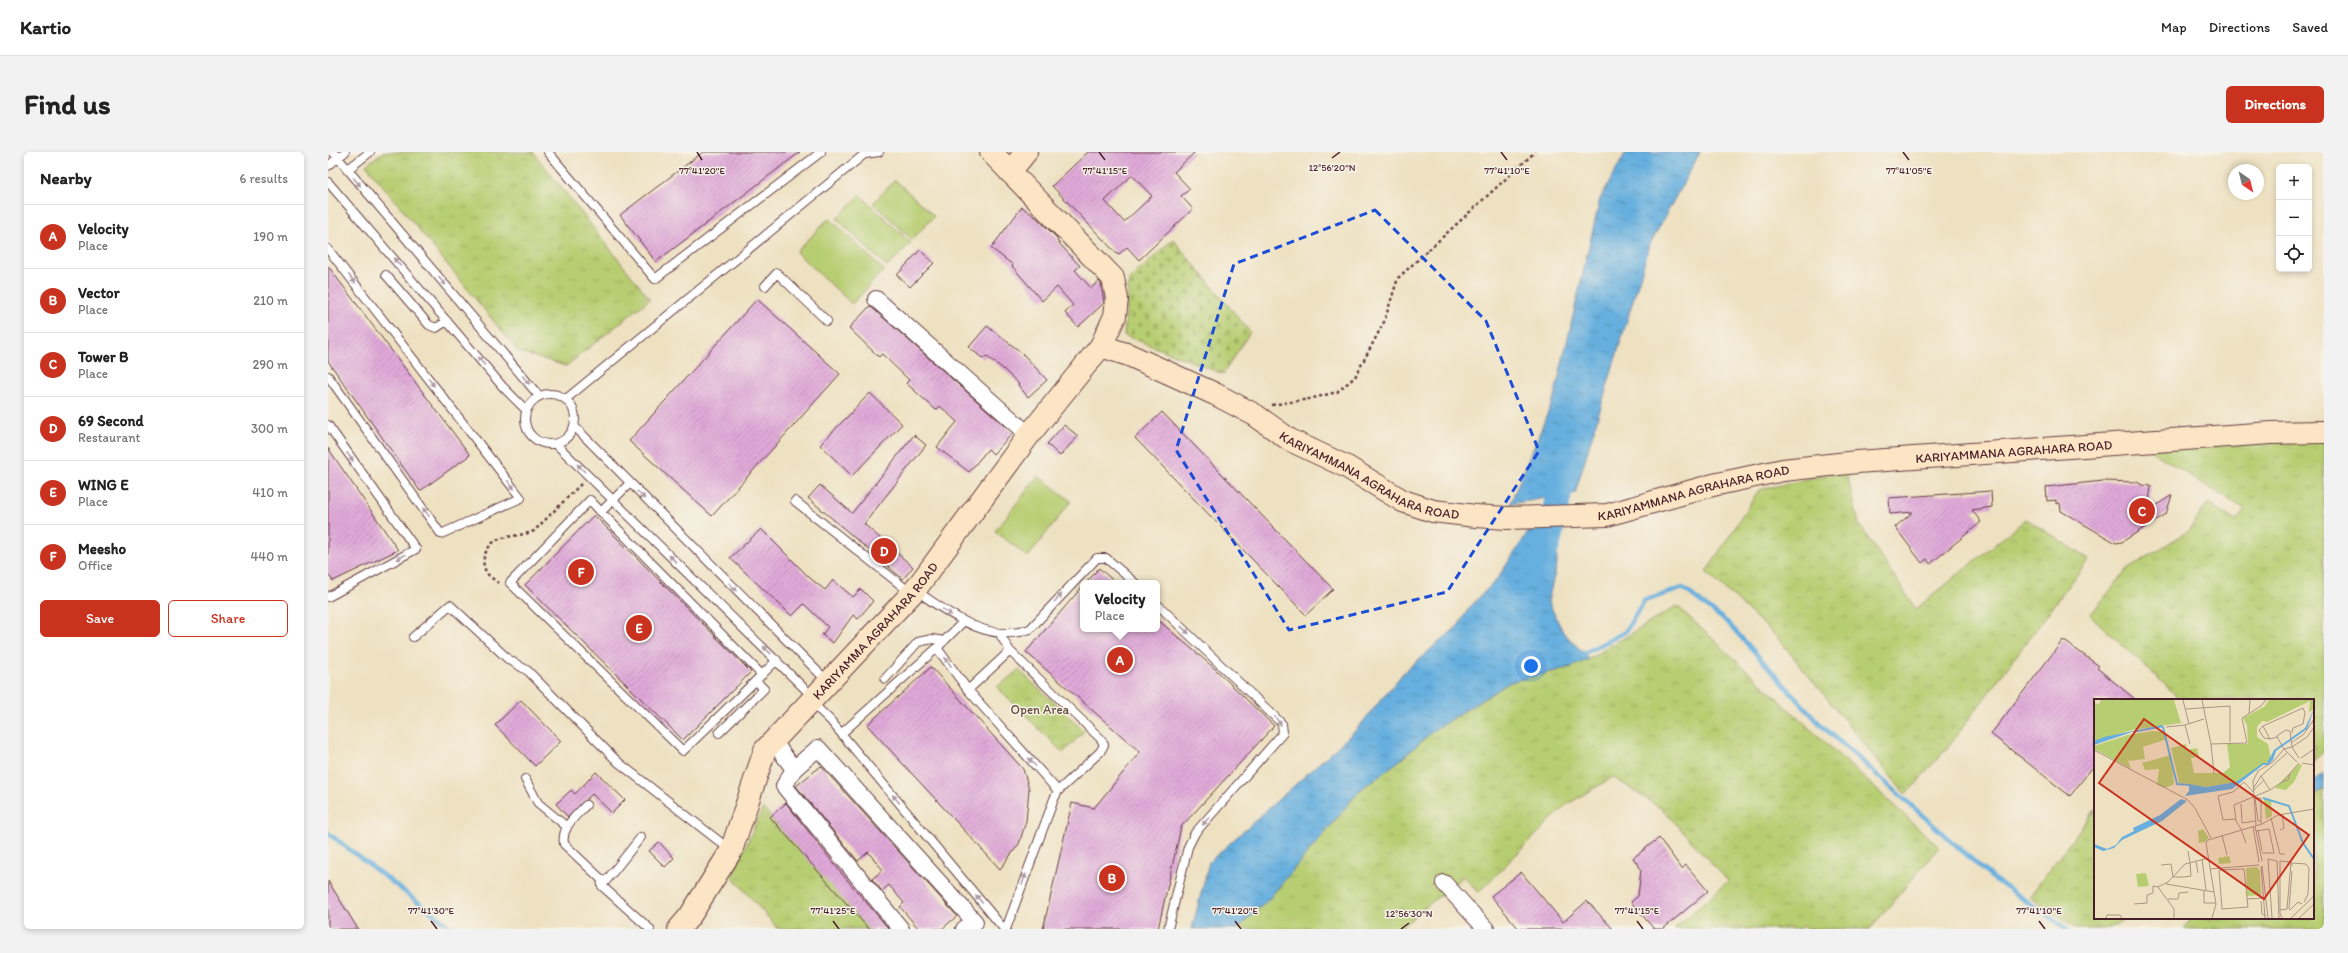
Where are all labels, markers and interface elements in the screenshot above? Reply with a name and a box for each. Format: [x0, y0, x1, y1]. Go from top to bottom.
text: Kartio [20, 16, 71, 39]
text: Map [2161, 19, 2187, 36]
text: Directions [2209, 19, 2270, 36]
text: Saved [2292, 19, 2328, 36]
button: Directions [2226, 86, 2324, 123]
text: Find us [24, 87, 111, 121]
text: 12°56'20"N [1308, 161, 1356, 174]
text: 77°41'20"E [679, 164, 725, 177]
text: 77°41'15"E [1083, 164, 1128, 177]
text: 77°41'10"E [1484, 164, 1530, 177]
text: 77°41'05"E [1886, 164, 1932, 177]
north arrow [2228, 164, 2264, 200]
map controls [2276, 164, 2312, 272]
button: + [2276, 164, 2312, 200]
text: Nearby [40, 168, 92, 188]
text: 6 results [240, 171, 288, 186]
one-way arrow [353, 177, 362, 188]
button: − [2276, 200, 2312, 236]
text: Velocity [78, 220, 129, 238]
text: A [49, 229, 57, 244]
text: 190 m [253, 229, 288, 244]
button: locate [2276, 236, 2312, 272]
text: Place [78, 238, 108, 253]
one-way arrow [392, 257, 401, 267]
one-way arrow [348, 274, 356, 285]
one-way arrow [437, 276, 446, 286]
text: Vector [78, 284, 120, 302]
text: B [49, 293, 57, 308]
text: 210 m [253, 293, 288, 308]
text: Place [78, 302, 108, 317]
text: Tower B [78, 348, 128, 366]
one-way arrow [477, 355, 486, 366]
text: C [49, 357, 57, 372]
text: 290 m [252, 357, 288, 372]
text: Place [78, 366, 108, 381]
one-way arrow [522, 375, 531, 385]
one-way arrow [427, 377, 436, 388]
text: 69 Second [78, 412, 144, 430]
text: D [49, 421, 57, 436]
text: 300 m [251, 421, 288, 436]
street label: KARIYAMMANA AGRAHARA ROAD [1277, 428, 1461, 522]
text: Restaurant [78, 430, 140, 445]
street label: KARIYAMMANA AGRAHARA ROAD [1915, 437, 2113, 465]
one-way arrow [346, 452, 354, 462]
street label: KARIYAMMANA AGRAHARA ROAD [1597, 462, 1791, 523]
one-way arrow [576, 463, 586, 473]
text: WING E [78, 476, 129, 494]
one-way arrow [506, 480, 515, 491]
text: E [49, 485, 57, 500]
text: 410 m [252, 485, 288, 500]
one-way arrow [636, 490, 646, 500]
text: Place [78, 494, 108, 509]
pin: C [2129, 496, 2155, 526]
one-way arrow [422, 507, 430, 517]
pin: D [871, 536, 897, 566]
text: Meesho [78, 540, 126, 558]
text: F [50, 549, 56, 564]
text: 440 m [251, 549, 288, 564]
one-way arrow [395, 554, 407, 561]
one-way arrow [668, 554, 678, 564]
pin: F [568, 557, 594, 587]
text: Office [78, 558, 113, 573]
street label: KARIYAMMA AGRAHARA ROAD [809, 559, 941, 702]
popup [1080, 580, 1160, 632]
one-way arrow [728, 582, 738, 592]
text: Velocity [1095, 590, 1145, 608]
one-way arrow [1053, 593, 1063, 603]
button: Save [40, 600, 160, 637]
button: Share [168, 600, 288, 637]
one-way arrow [941, 608, 953, 615]
text: Place [1095, 608, 1125, 623]
pin: E [626, 613, 652, 643]
one-way arrow [1181, 625, 1190, 634]
one-way arrow [762, 645, 772, 655]
pin: A [1107, 645, 1133, 675]
your location [1521, 656, 1541, 676]
one-way arrow [944, 657, 952, 668]
inset map [2094, 699, 2314, 919]
park label: Open Area [1011, 702, 1070, 717]
one-way arrow [1274, 716, 1282, 727]
one-way arrow [1028, 757, 1037, 766]
one-way arrow [892, 794, 901, 804]
one-way arrow [1202, 816, 1211, 826]
pin: B [1099, 863, 1125, 893]
one-way arrow [1022, 873, 1028, 885]
one-way arrow [975, 894, 984, 904]
text: 77°41'30"E [408, 904, 455, 917]
text: 77°41'25"E [810, 904, 856, 917]
text: 77°41'20"E [1212, 904, 1258, 917]
text: 77°41'15"E [1615, 904, 1660, 917]
text: 77°41'10"E [2016, 904, 2062, 917]
text: 12°56'30"N [1385, 907, 1433, 920]

